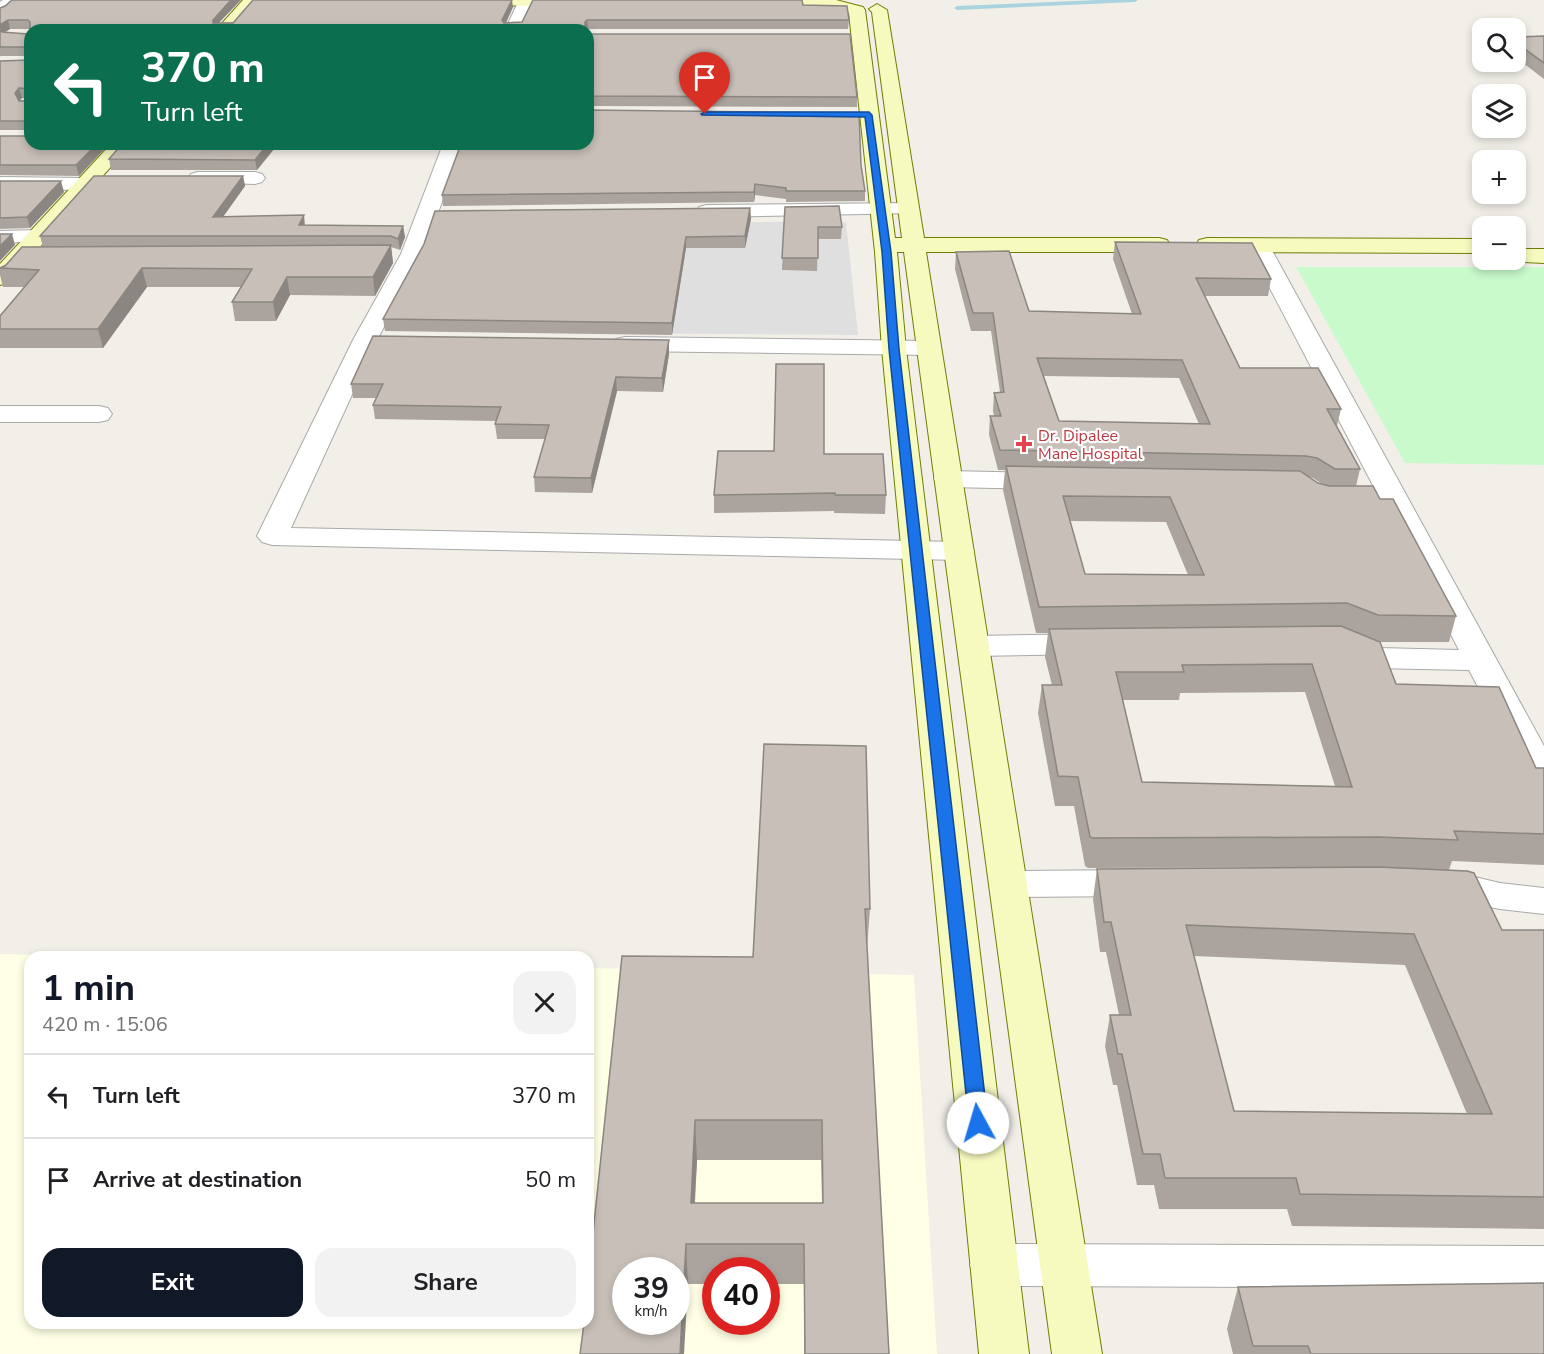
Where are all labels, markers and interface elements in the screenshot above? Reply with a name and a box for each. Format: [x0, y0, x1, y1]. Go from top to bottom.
map controls [1472, 18, 1526, 270]
button: search [1472, 18, 1526, 72]
text: 370 m [141, 40, 265, 97]
icon: left [42, 48, 120, 126]
pin [679, 52, 730, 114]
icon: arrive [688, 61, 721, 94]
button: layers [1472, 84, 1526, 138]
text: Turn left [141, 94, 242, 131]
button: + [1472, 150, 1526, 204]
button: − [1472, 216, 1526, 270]
place label: Dr. Dipalee Mane Hospital [1038, 425, 1143, 465]
marker: Dr. Dipalee Mane Hospital [1015, 435, 1033, 453]
text: 1 min [42, 964, 135, 1013]
button: close [513, 971, 576, 1034]
text: 420 m · 15:06 [42, 1011, 168, 1038]
icon: left [42, 1080, 75, 1113]
text: Turn left [93, 1081, 180, 1111]
text: 370 m [512, 1081, 576, 1111]
position arrow [946, 1091, 1010, 1155]
icon: arrive [42, 1164, 75, 1197]
text: Arrive at destination [93, 1165, 302, 1195]
text: 50 m [525, 1165, 576, 1195]
button: Exit [42, 1248, 303, 1317]
button: Share [315, 1248, 576, 1317]
speed limit sign: 40 [702, 1257, 780, 1335]
text: 39 [633, 1268, 669, 1309]
text: km/h [634, 1301, 668, 1321]

